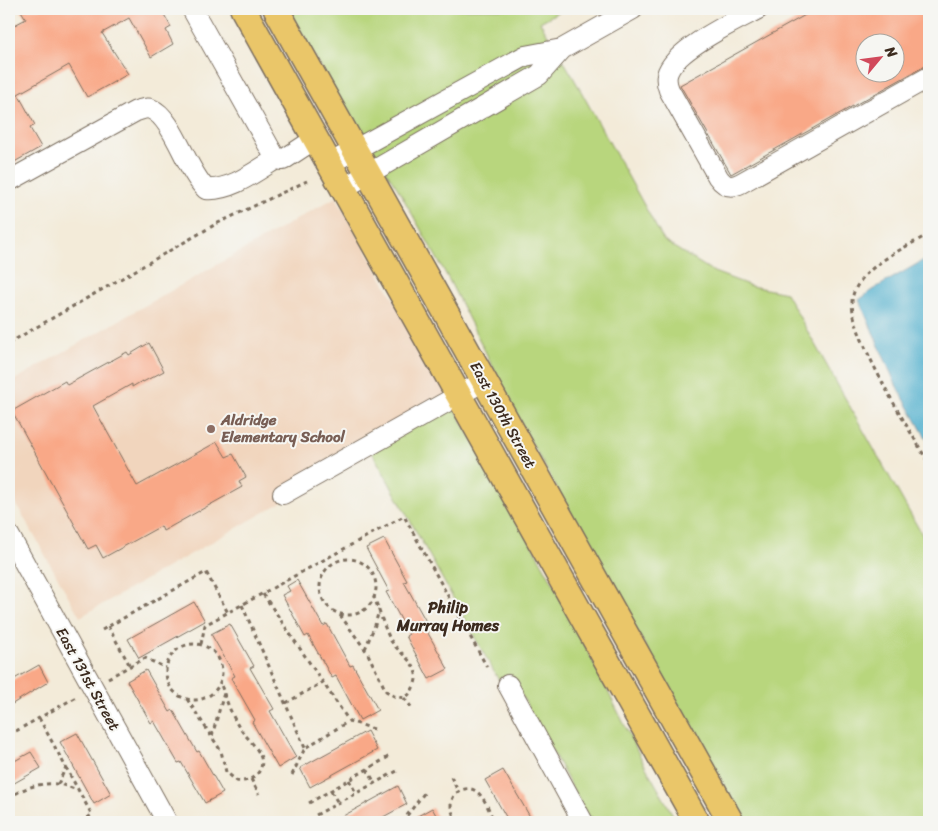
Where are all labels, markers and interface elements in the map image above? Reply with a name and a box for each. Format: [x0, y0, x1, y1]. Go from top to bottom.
north arrow [856, 32, 906, 82]
text: N [877, 41, 904, 63]
street label: East 130th Street [463, 357, 543, 474]
place label: Aldridge Elementary School [220, 407, 346, 450]
marker: Aldridge Elementary School [205, 423, 217, 435]
district label: Philip Murray Homes [396, 593, 500, 640]
street label: East 131st Street [49, 622, 127, 736]

